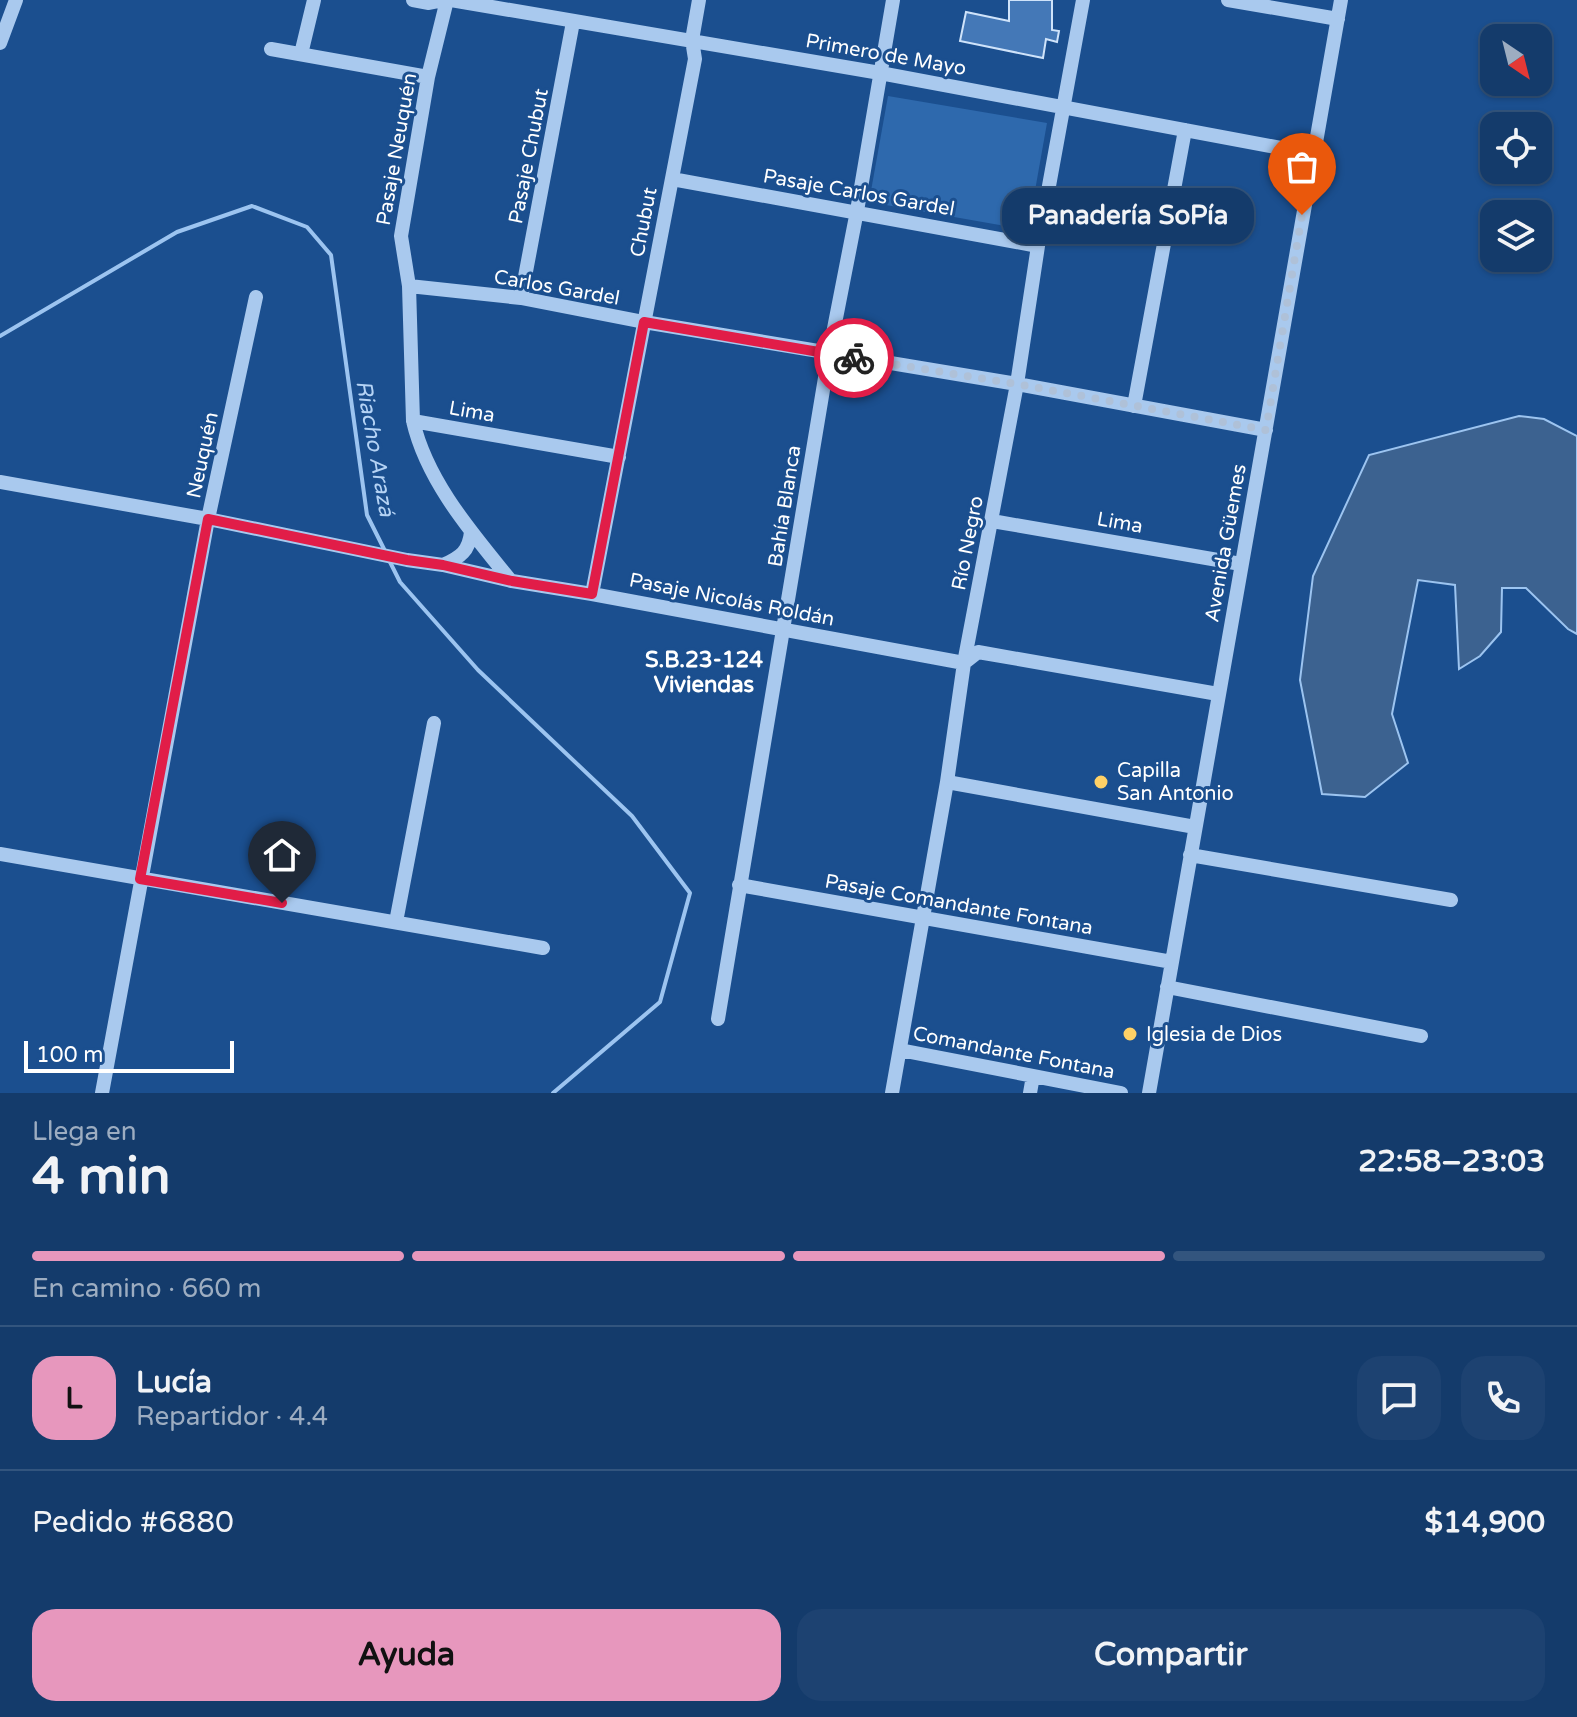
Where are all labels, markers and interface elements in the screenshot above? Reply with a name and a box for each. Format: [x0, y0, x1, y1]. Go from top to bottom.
north arrow [1480, 24, 1552, 96]
map controls [1480, 24, 1552, 272]
street label: Primero de Mayo [804, 29, 968, 81]
street label: Pasaje Neuquén [372, 71, 422, 227]
street label: Pasaje Chubut [504, 86, 554, 226]
button: locate [1480, 112, 1552, 184]
pin [1268, 133, 1336, 215]
icon: bag [1280, 145, 1324, 189]
street label: Pasaje Carlos Gardel [761, 164, 956, 222]
street label: Chubut [625, 185, 663, 259]
callout: Panadería SoPía [1002, 187, 1254, 243]
text: Panadería SoPía [1028, 200, 1228, 231]
button: layers [1480, 200, 1552, 272]
street label: Carlos Gardel [492, 265, 622, 311]
courier [814, 318, 894, 398]
icon: bike [832, 336, 876, 380]
water label: Riacho Arazá [350, 378, 400, 519]
street label: Lima [447, 396, 497, 428]
street label: Neuquén [182, 410, 224, 501]
street label: Bahía Blanca [764, 444, 806, 569]
street label: Avenida Güemes [1200, 462, 1252, 624]
street label: Río Negro [947, 494, 989, 593]
street label: Lima [1095, 507, 1145, 539]
street label: Pasaje Nicolás Roldán [627, 568, 836, 632]
district label: S.B.23-124 Viviendas [645, 647, 763, 698]
place label: Capilla San Antonio [1117, 759, 1234, 806]
marker: Capilla San Antonio [1092, 773, 1110, 791]
pin [248, 821, 316, 903]
icon: home [260, 833, 304, 877]
street label: Pasaje Comandante Fontana [823, 870, 1095, 940]
street label: Comandante Fontana [911, 1022, 1117, 1084]
place label: Iglesia de Dios [1146, 1023, 1282, 1047]
marker: Iglesia de Dios [1121, 1025, 1139, 1043]
scale bar [24, 1037, 234, 1073]
text: 100 m [36, 1042, 103, 1068]
text: Llega en [32, 1116, 137, 1147]
text: 22:58–23:03 [1358, 1143, 1545, 1180]
text: 4 min [32, 1145, 171, 1208]
text: En camino · 660 m [32, 1273, 261, 1304]
button: chat [1357, 1356, 1441, 1440]
button: phone [1461, 1356, 1545, 1440]
text: Lucía [136, 1364, 212, 1401]
text: L [65, 1380, 83, 1417]
text: Repartidor · 4.4 [136, 1401, 328, 1432]
text: Pedido #6880 [32, 1504, 234, 1541]
text: $14,900 [1425, 1504, 1545, 1541]
button: Ayuda [32, 1609, 781, 1701]
button: Compartir [797, 1609, 1545, 1701]

